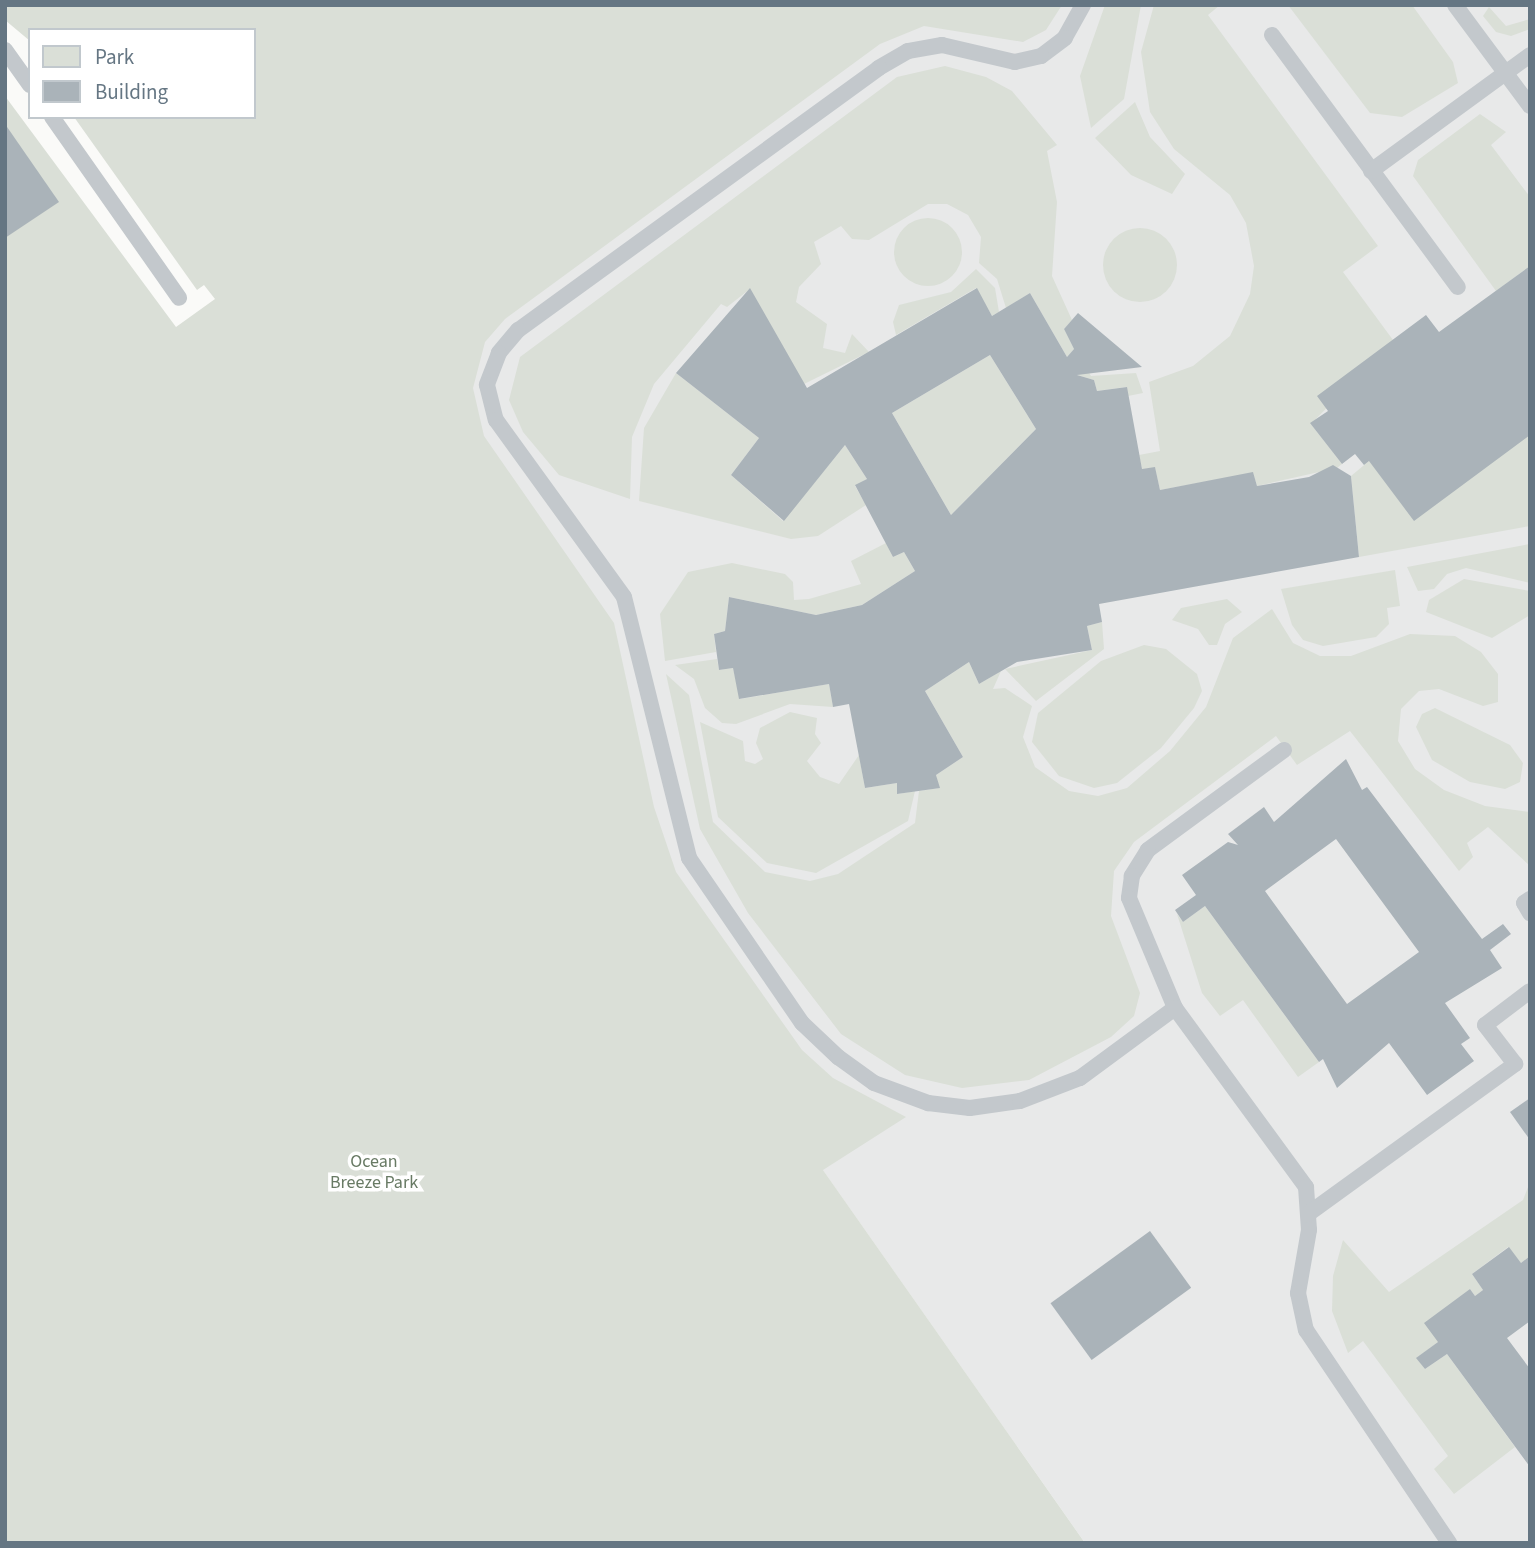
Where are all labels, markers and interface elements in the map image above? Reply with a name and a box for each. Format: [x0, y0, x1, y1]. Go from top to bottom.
legend [28, 28, 256, 119]
text: Park [95, 42, 134, 72]
text: Building [95, 77, 168, 107]
park label: Ocean Breeze Park [330, 1152, 418, 1194]

